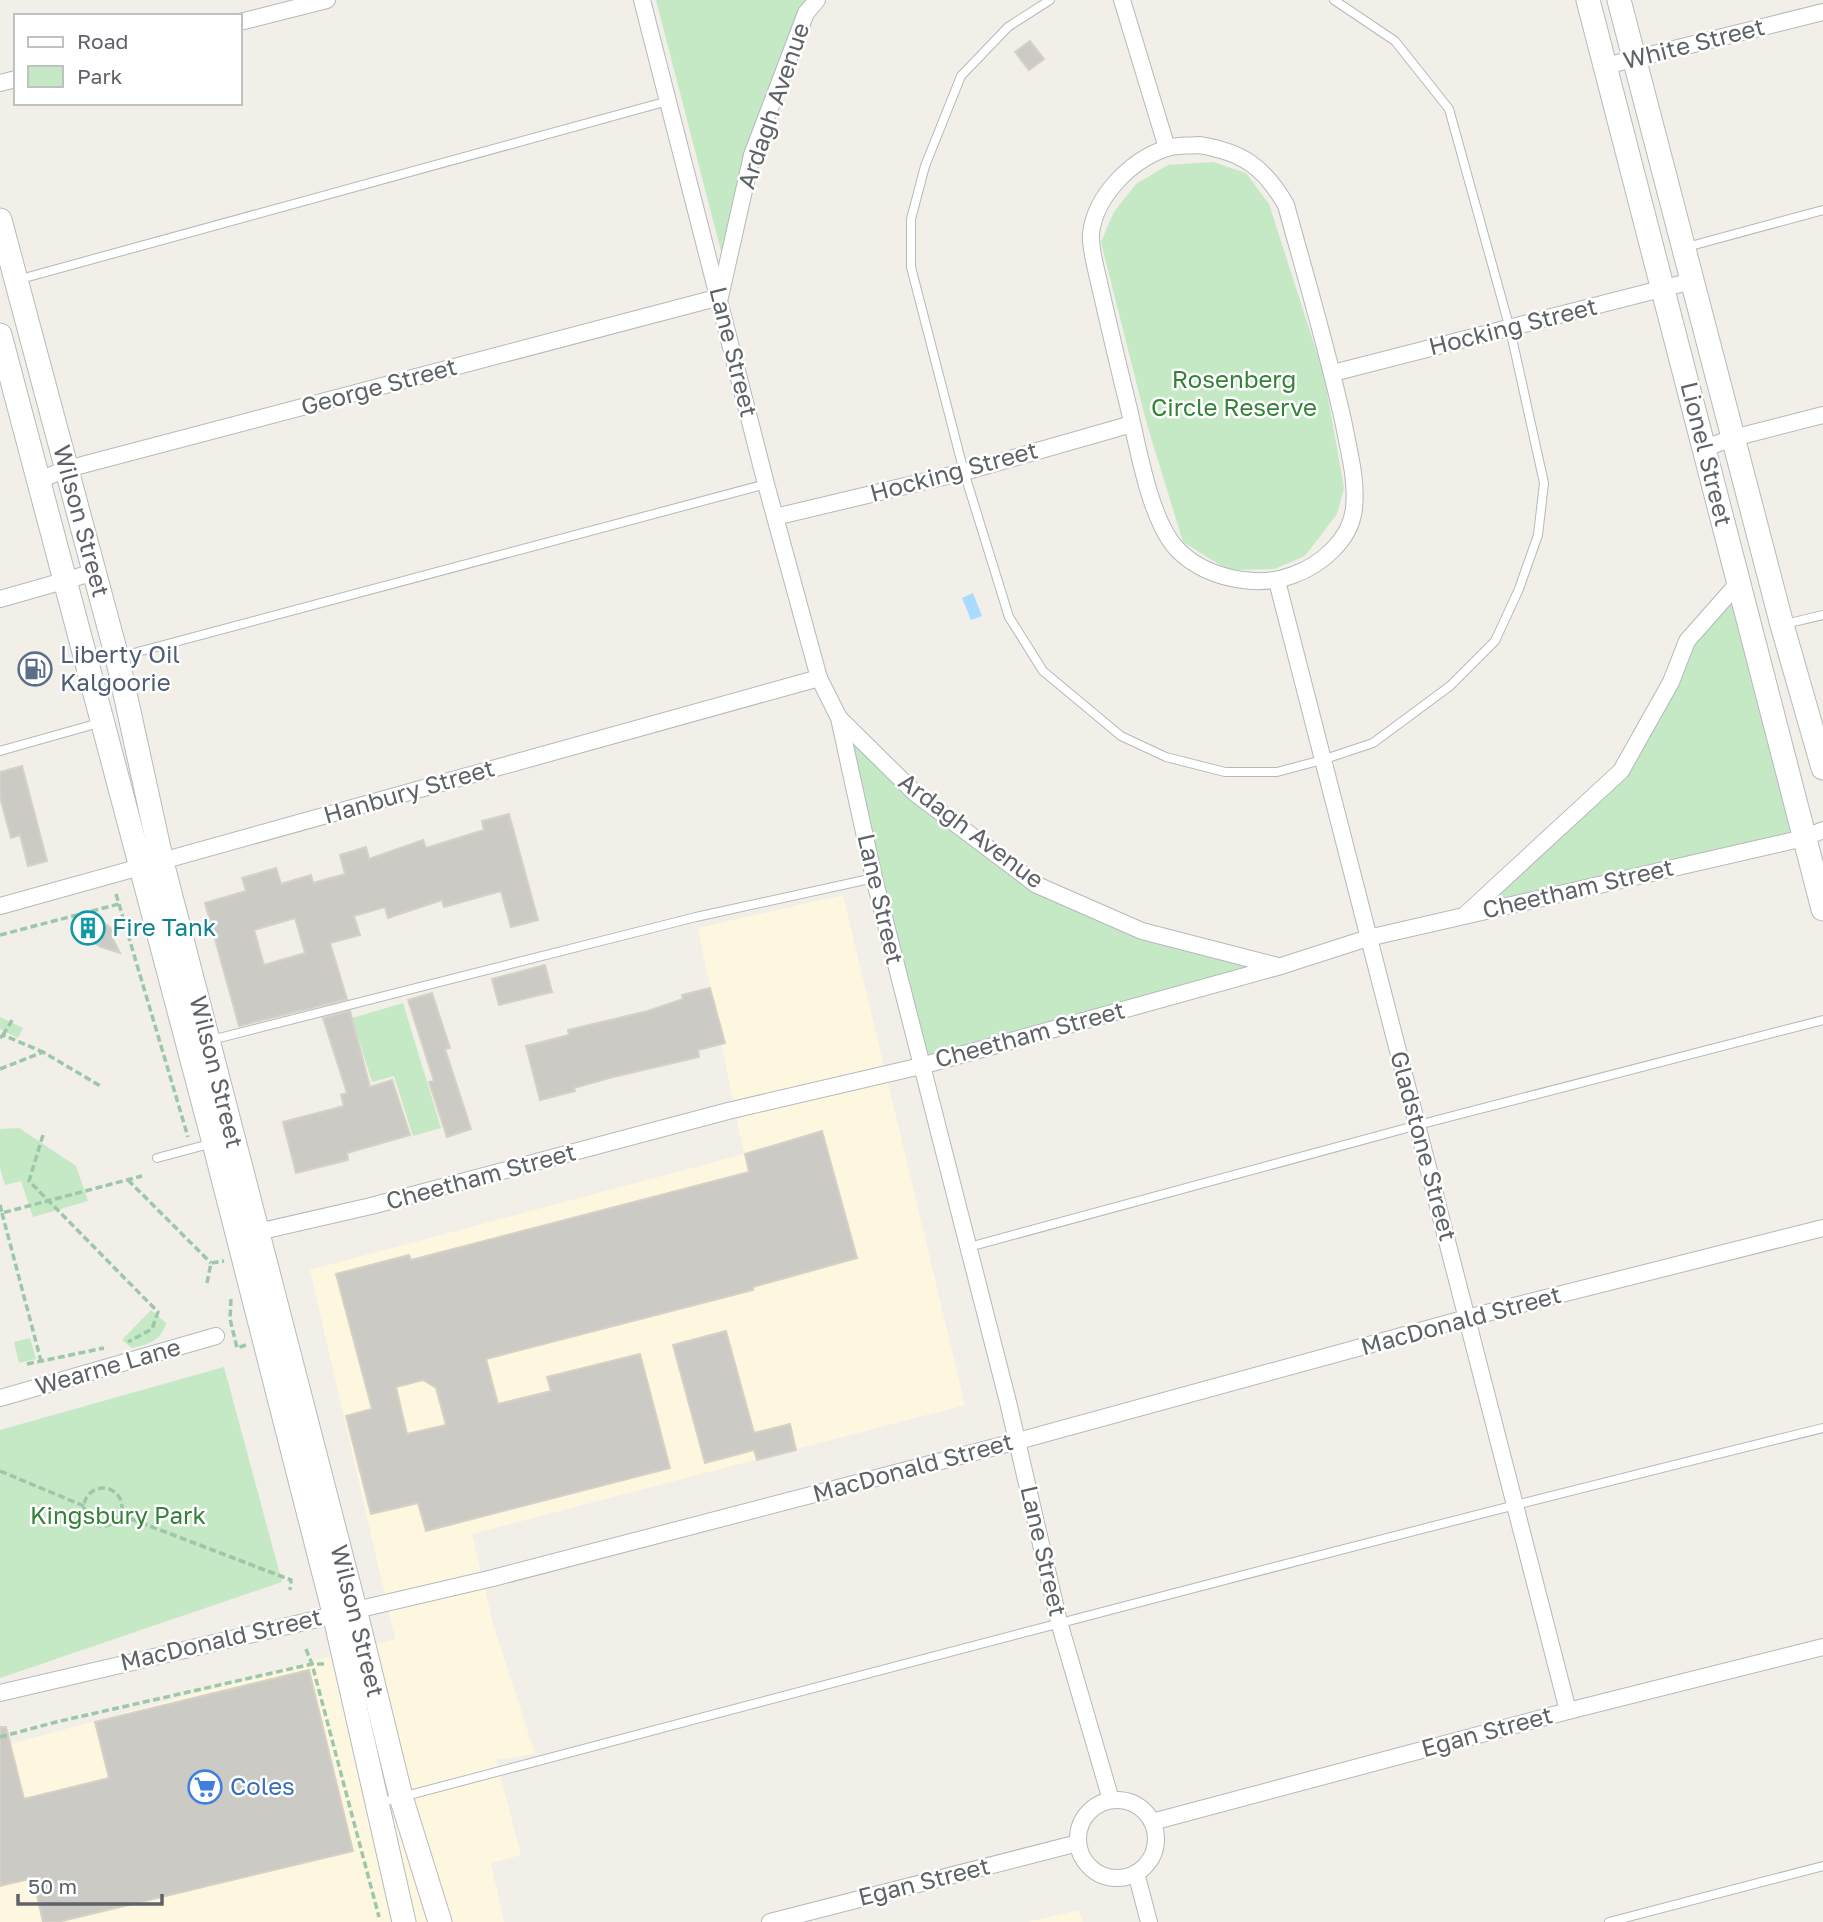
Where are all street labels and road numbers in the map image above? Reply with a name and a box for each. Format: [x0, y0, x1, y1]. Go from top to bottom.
street label: White Street [1620, 11, 1767, 74]
street label: Ardagh Avenue [731, 19, 815, 192]
street label: Lane Street [704, 284, 765, 420]
street label: Hocking Street [1426, 291, 1600, 360]
street label: George Street [298, 351, 460, 420]
street label: Lionel Street [1675, 378, 1739, 529]
street label: Hocking Street [867, 434, 1041, 507]
street label: Wilson Street [48, 441, 117, 600]
street label: Hanbury Street [320, 752, 497, 829]
street label: Ardagh Avenue [894, 766, 1050, 894]
street label: Lane Street [852, 831, 911, 967]
street label: Cheetham Street [1479, 851, 1676, 924]
street label: Wilson Street [185, 992, 250, 1151]
street label: Cheetham Street [932, 994, 1128, 1073]
street label: Gladstone Street [1385, 1048, 1464, 1244]
street label: Cheetham Street [383, 1136, 579, 1215]
street label: MacDonald Street [1357, 1279, 1564, 1360]
street label: Wearne Lane [32, 1331, 184, 1400]
street label: MacDonald Street [809, 1426, 1016, 1507]
street label: Lane Street [1015, 1483, 1074, 1619]
street label: Wilson Street [326, 1541, 391, 1700]
street label: MacDonald Street [117, 1601, 324, 1676]
street label: Egan Street [1418, 1699, 1555, 1762]
street label: Egan Street [855, 1850, 992, 1911]

